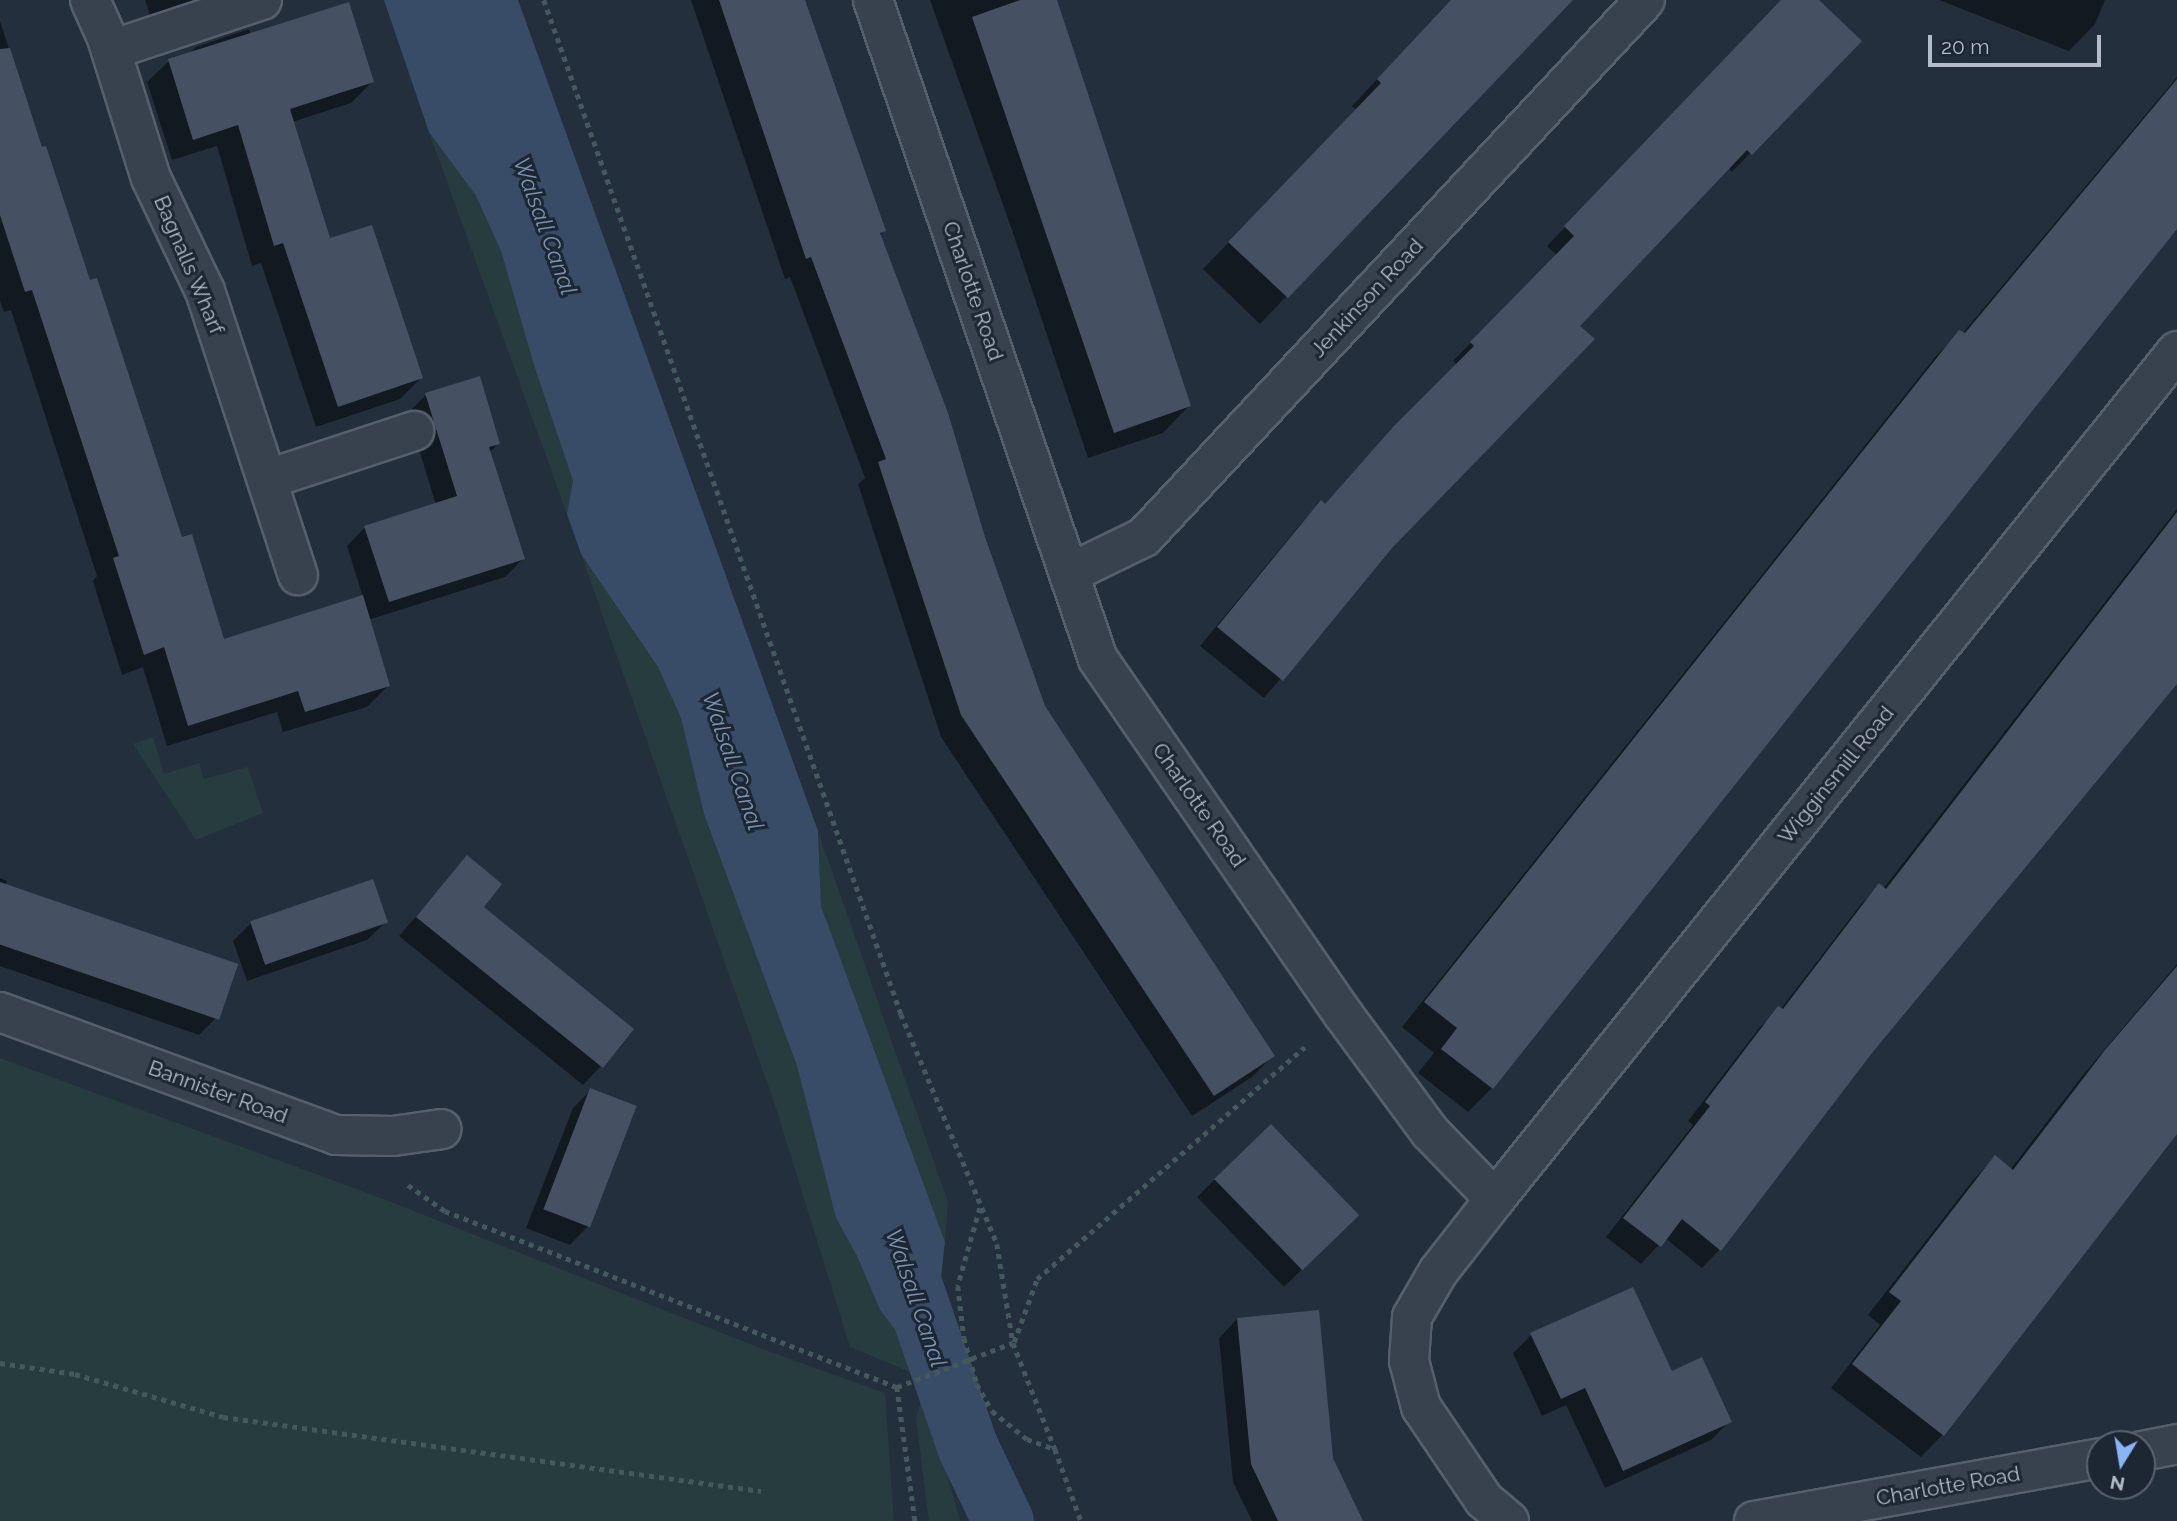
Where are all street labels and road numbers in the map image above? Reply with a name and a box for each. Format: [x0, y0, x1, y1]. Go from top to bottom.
street label: Bagnalls Wharf [148, 192, 230, 338]
street label: Charlotte Road [937, 218, 1009, 364]
street label: Jenkinson Road [1306, 233, 1428, 363]
street label: Wigginsmill Road [1773, 701, 1899, 849]
street label: Charlotte Road [1147, 738, 1251, 872]
street label: Bannister Road [145, 1055, 291, 1129]
street label: Charlotte Road [1874, 1461, 2022, 1511]

